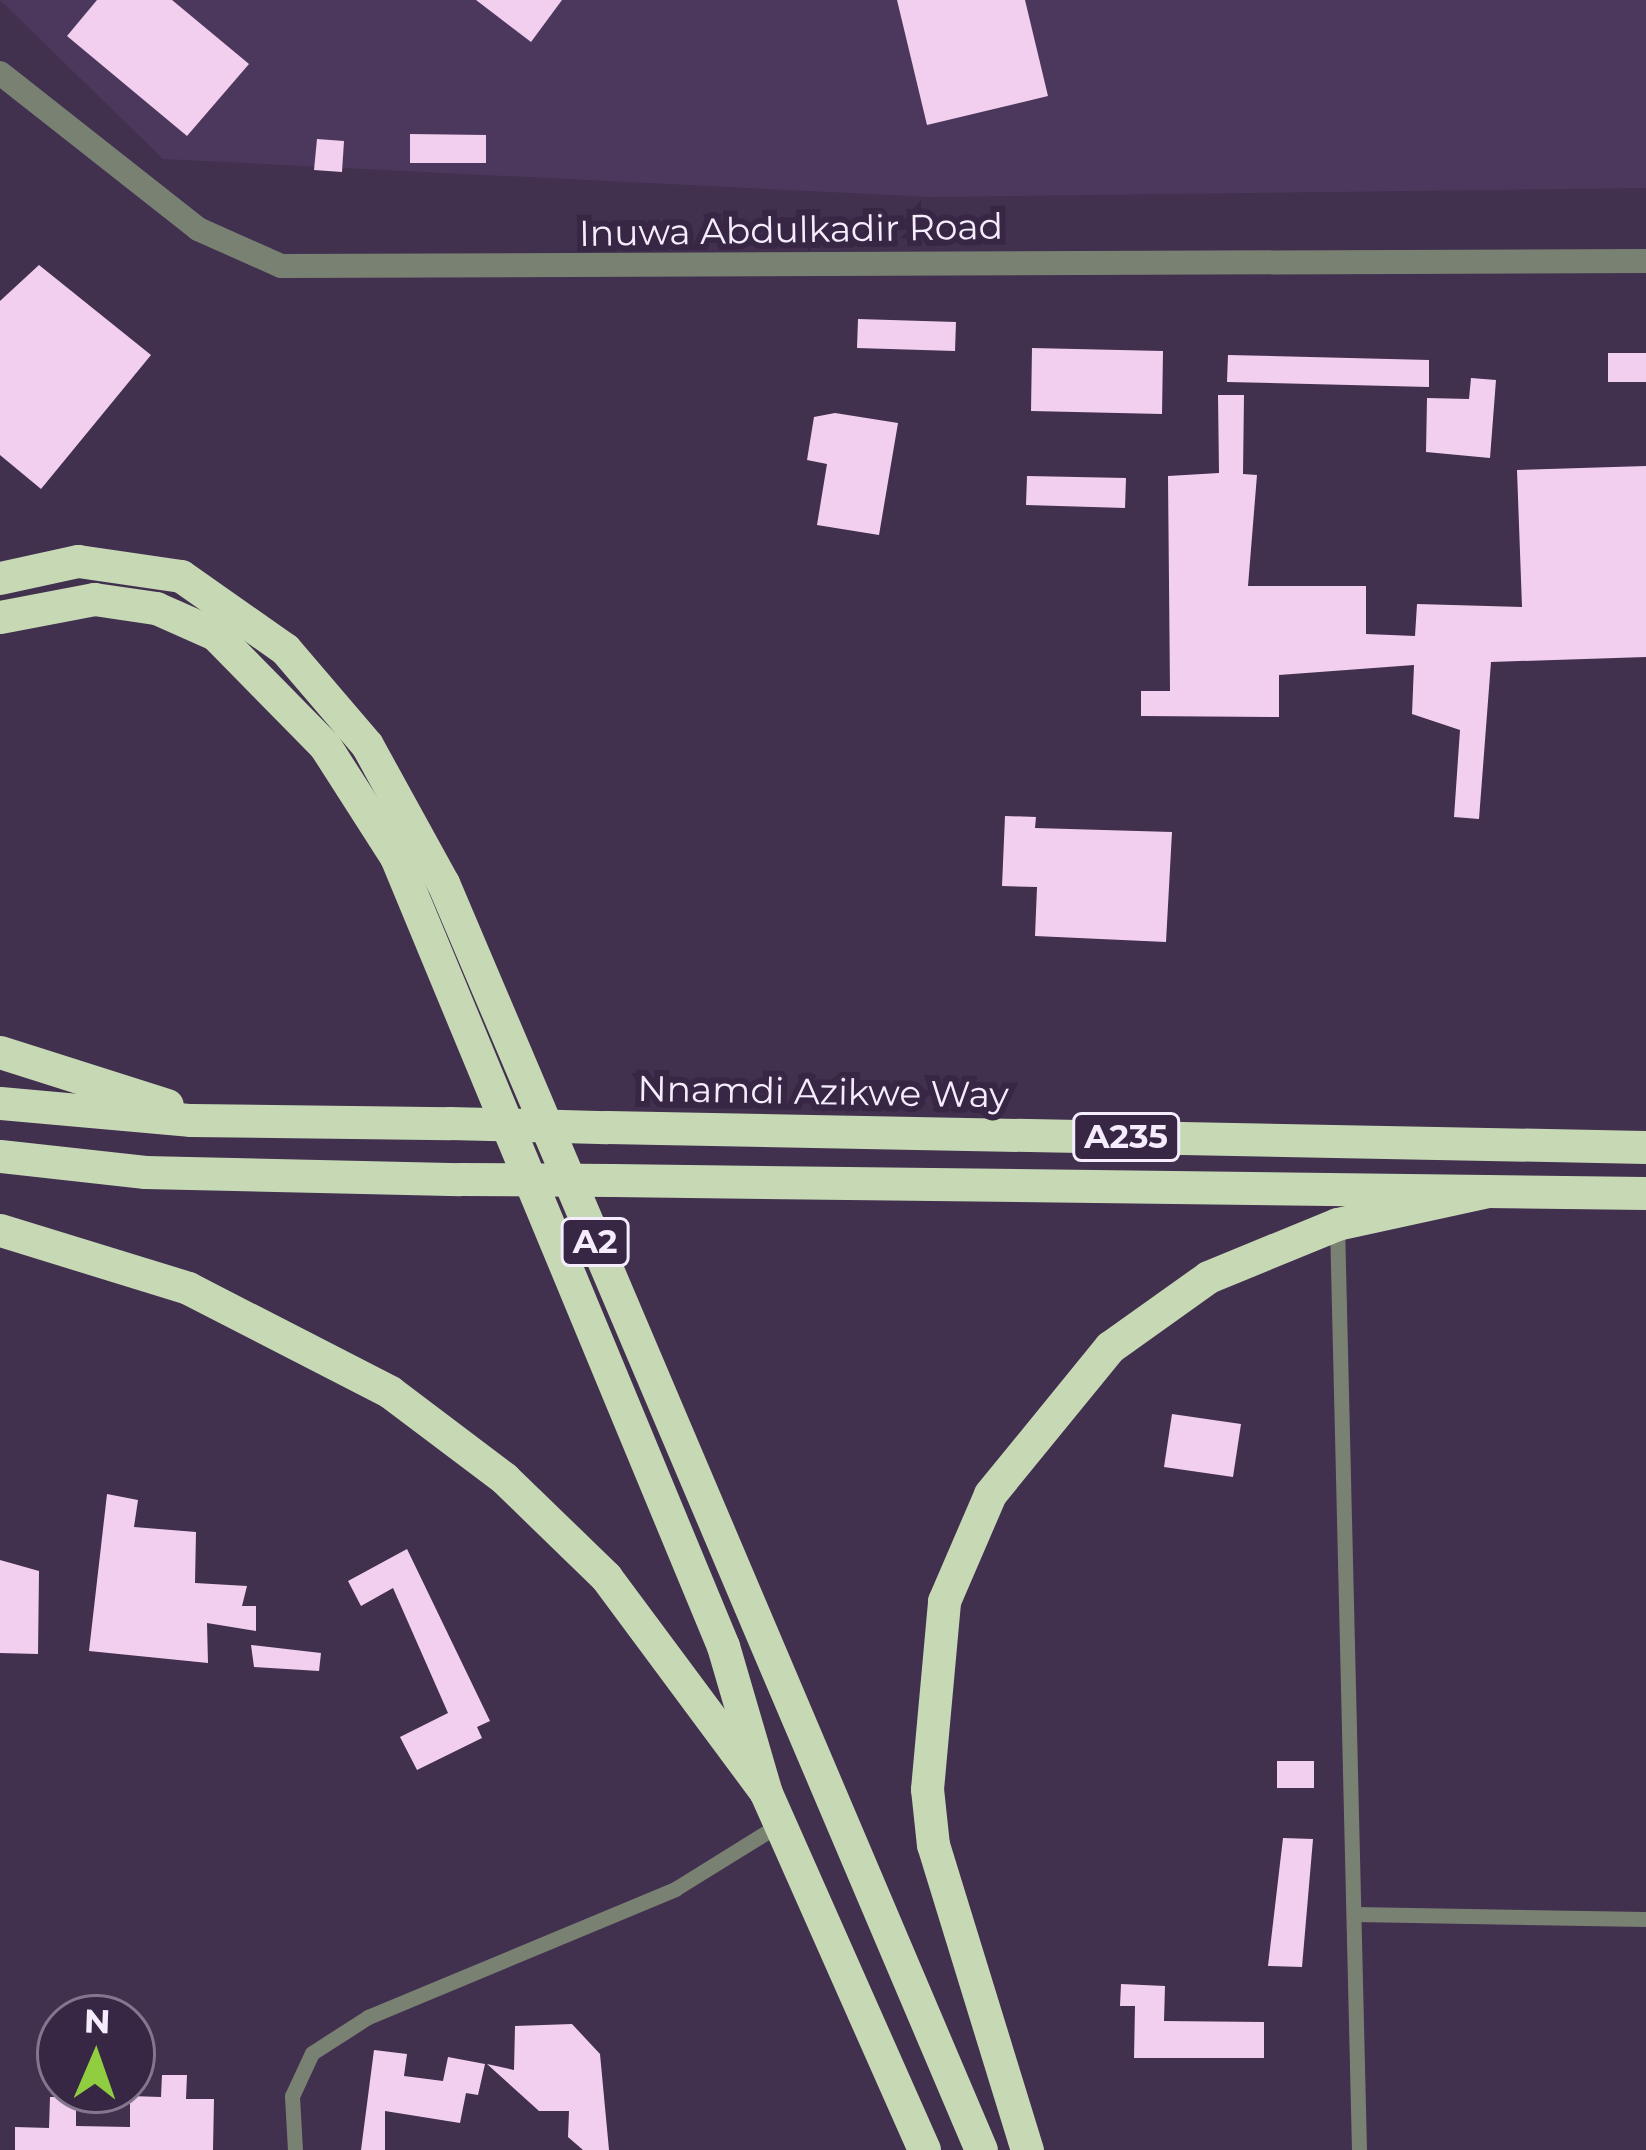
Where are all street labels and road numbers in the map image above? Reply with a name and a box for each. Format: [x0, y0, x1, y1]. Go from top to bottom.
street label: Inuwa Abdulkadir Road [579, 205, 1003, 255]
street label: Nnamdi Azikwe Way [637, 1067, 1009, 1117]
road number: A235 [1072, 1110, 1180, 1164]
road number: A2 [559, 1215, 631, 1269]

